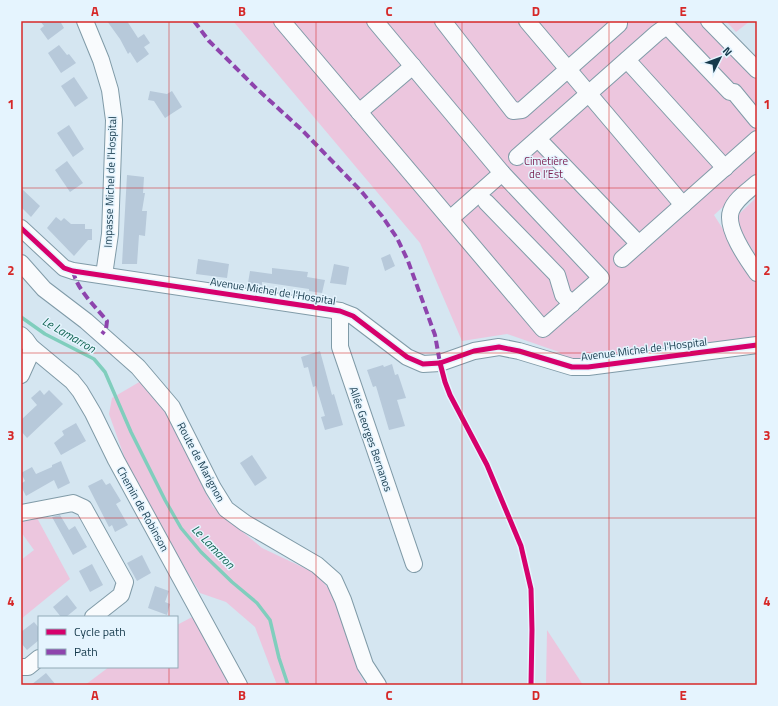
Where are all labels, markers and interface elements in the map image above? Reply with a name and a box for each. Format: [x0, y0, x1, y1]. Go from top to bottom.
text: A [91, 1, 99, 21]
text: B [238, 1, 246, 21]
text: C [385, 1, 393, 21]
text: D [532, 1, 540, 21]
text: E [679, 1, 687, 21]
north arrow [700, 38, 740, 78]
text: N [719, 43, 736, 59]
text: 1 [7, 94, 15, 114]
text: 1 [763, 94, 771, 114]
street label: Impasse Michel de l'Hospital [100, 116, 120, 248]
park label: Cimetière de l’Est [524, 153, 569, 182]
text: 2 [7, 260, 15, 280]
text: 2 [763, 260, 771, 280]
street label: Avenue Michel de l'Hospital [209, 273, 337, 309]
water label: Le Lamarron [39, 312, 100, 358]
street label: Avenue Michel de l'Hospital [580, 333, 708, 365]
street label: Allée Georges Bernanos [346, 384, 396, 494]
street label: Route de Marignon [173, 419, 229, 505]
text: 3 [7, 425, 15, 445]
text: 3 [763, 425, 771, 445]
street label: Chemin de Robinson [113, 464, 173, 554]
water label: Le Lamaron [187, 520, 240, 574]
text: 4 [7, 591, 15, 611]
text: 4 [763, 591, 771, 611]
legend [38, 616, 178, 668]
text: Cycle path [74, 622, 126, 641]
text: Path [74, 642, 98, 661]
text: A [91, 685, 99, 705]
text: B [238, 685, 246, 705]
text: C [385, 685, 393, 705]
text: D [532, 685, 540, 705]
text: E [679, 685, 687, 705]

